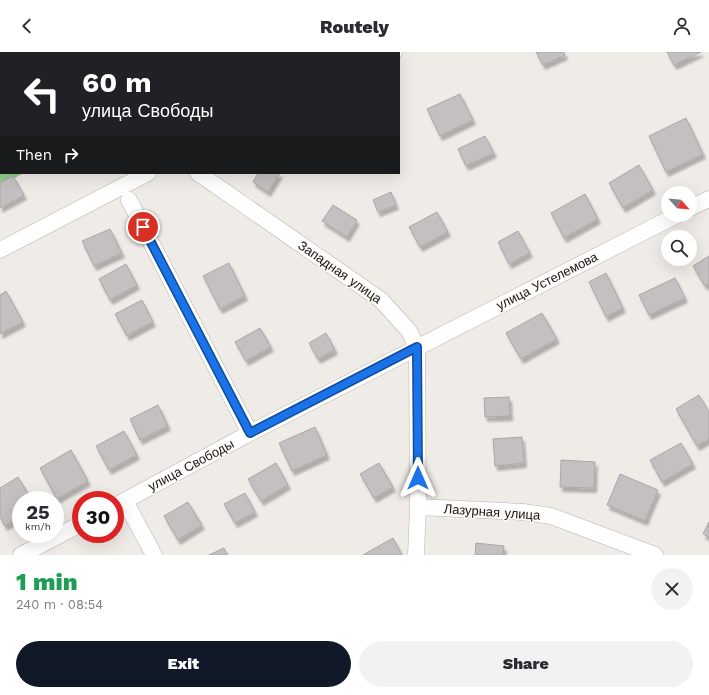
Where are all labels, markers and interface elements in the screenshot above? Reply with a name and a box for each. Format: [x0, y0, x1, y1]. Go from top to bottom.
icon: back [16, 15, 38, 37]
icon: person [671, 15, 693, 37]
text: Routely [320, 16, 389, 37]
text: 60 m [82, 66, 152, 99]
icon: left [16, 68, 68, 120]
text: улица Свободы [82, 100, 213, 121]
icon: right [60, 144, 82, 166]
text: Then [16, 146, 52, 164]
north arrow [661, 186, 697, 222]
map controls [661, 186, 697, 266]
pin [126, 210, 160, 244]
icon: arrive [132, 216, 154, 238]
button: search [661, 230, 697, 266]
street label: Западная улица [295, 238, 385, 307]
street label: улица Устелемова [494, 249, 601, 313]
street label: улица Свободы [146, 436, 236, 494]
position arrow [397, 457, 439, 499]
speed limit sign: 30 [72, 491, 124, 543]
text: 25 [26, 500, 50, 524]
street label: Лазурная улица [443, 501, 541, 523]
text: km/h [25, 521, 51, 532]
text: 1 min [16, 568, 78, 596]
button: close [651, 568, 693, 610]
text: 240 m · 08:54 [16, 597, 103, 612]
button: Exit [16, 641, 351, 687]
button: Share [359, 641, 693, 687]

